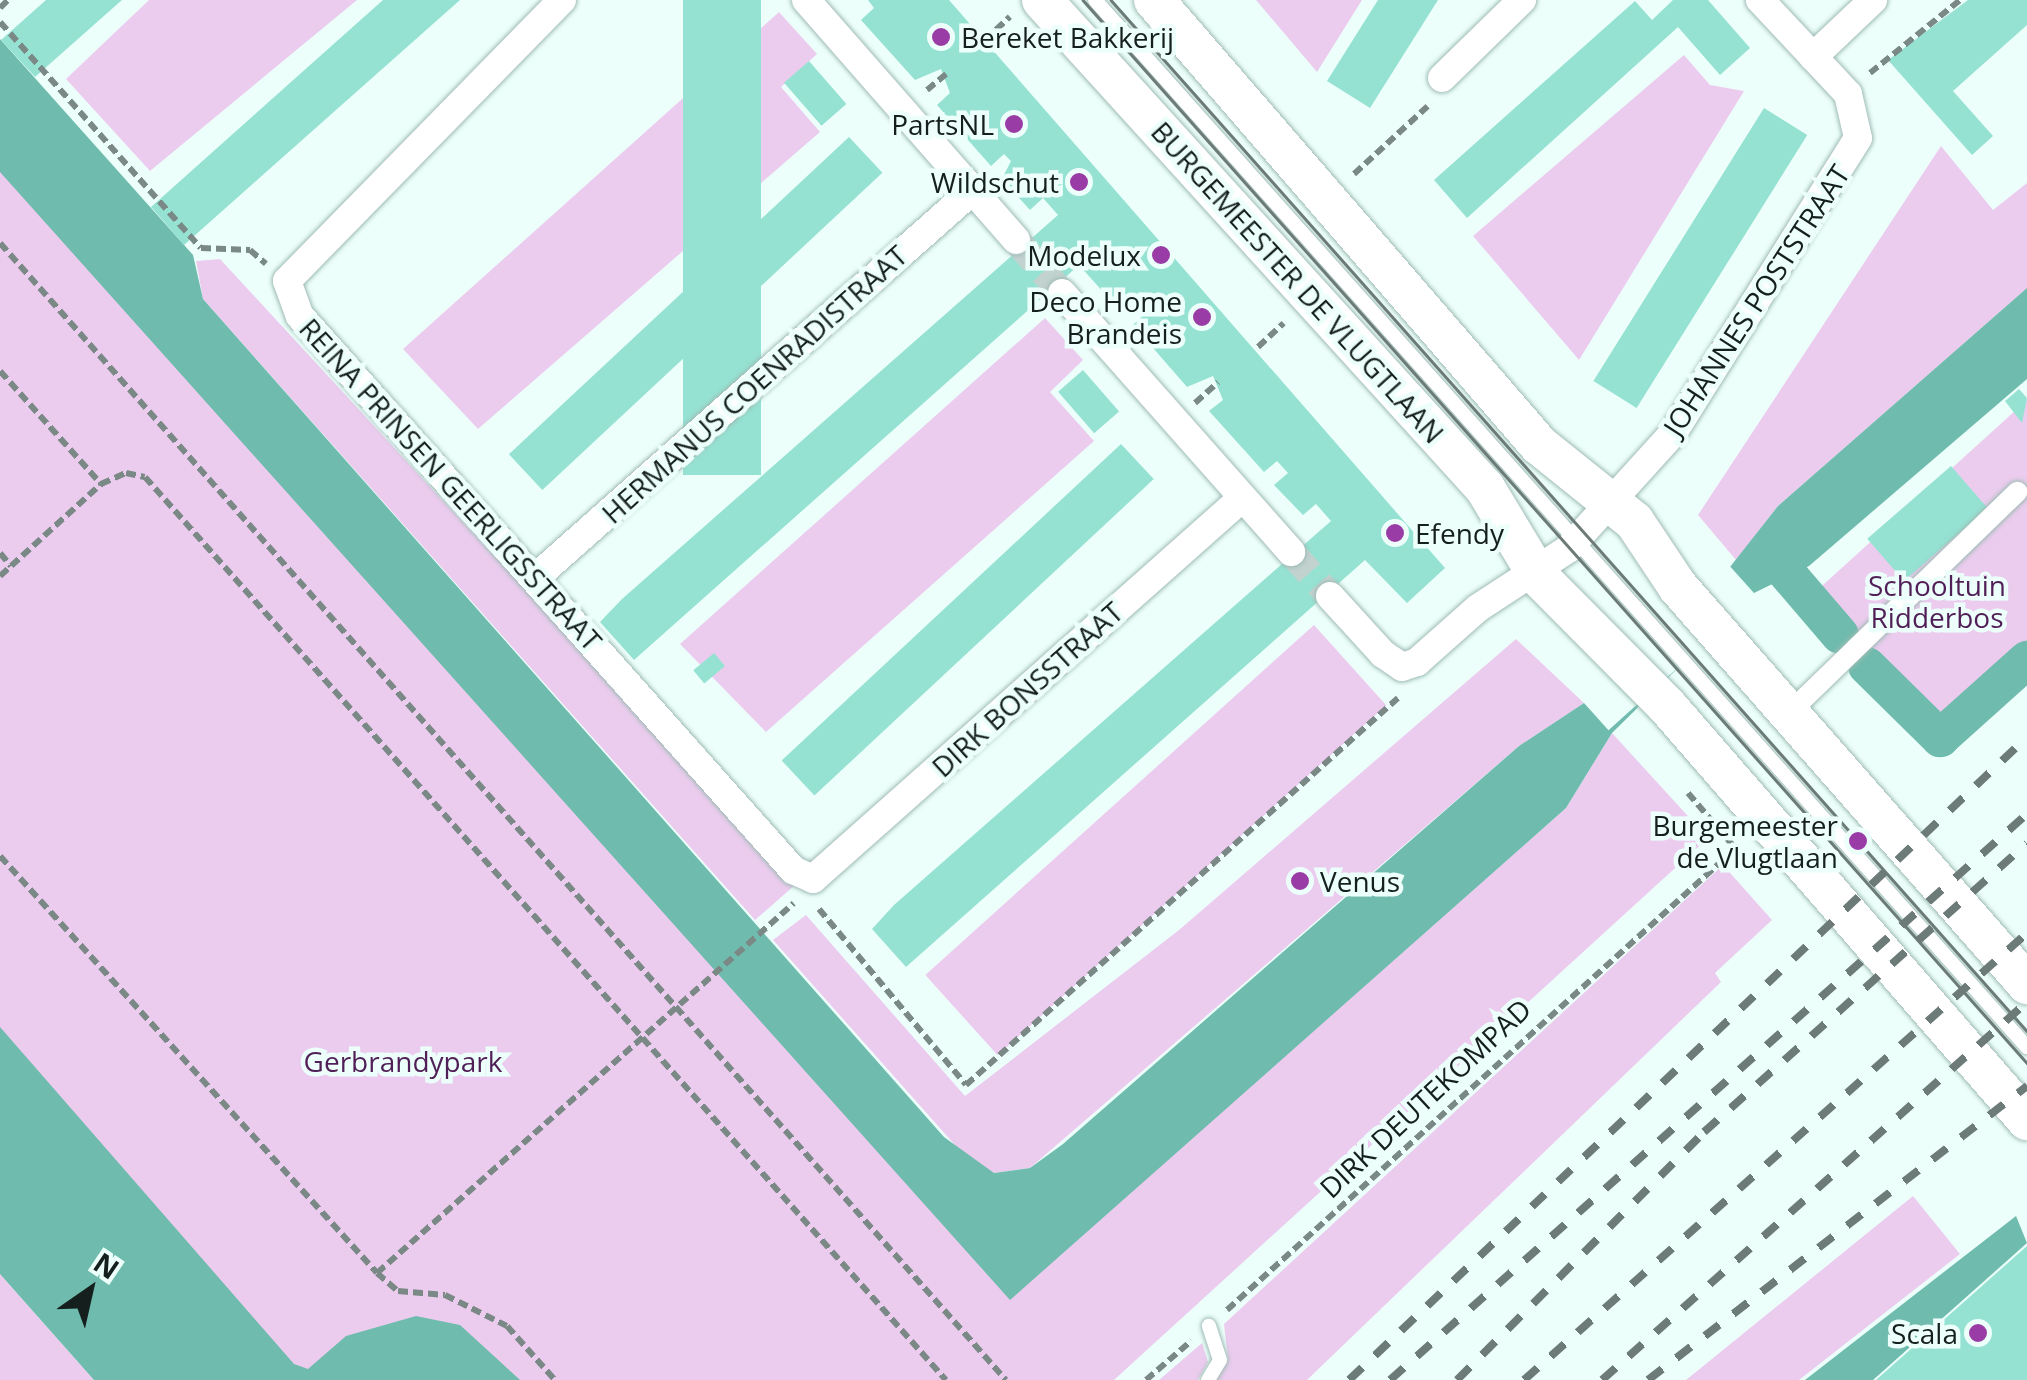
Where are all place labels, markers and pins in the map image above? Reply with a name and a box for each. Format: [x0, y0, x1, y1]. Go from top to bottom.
place label: Bereket Bakkerij [961, 20, 1174, 54]
marker: Bereket Bakkerij [930, 26, 952, 48]
place label: PartsNL [891, 107, 994, 141]
marker: PartsNL [1003, 113, 1025, 135]
place label: Wildschut [931, 165, 1059, 199]
marker: Wildschut [1068, 171, 1090, 193]
place label: Modelux [1027, 238, 1141, 272]
marker: Modelux [1150, 244, 1172, 266]
place label: Deco Home Brandeis [1029, 284, 1182, 350]
marker: Deco Home Brandeis [1191, 306, 1213, 328]
place label: Efendy [1415, 516, 1504, 550]
marker: Efendy [1384, 522, 1406, 544]
place label: Burgemeester de Vlugtlaan [1653, 808, 1838, 874]
marker: Burgemeester de Vlugtlaan [1847, 830, 1869, 852]
place label: Venus [1320, 864, 1400, 898]
marker: Venus [1289, 870, 1311, 892]
place label: Scala [1891, 1316, 1958, 1350]
marker: Scala [1967, 1322, 1989, 1344]

